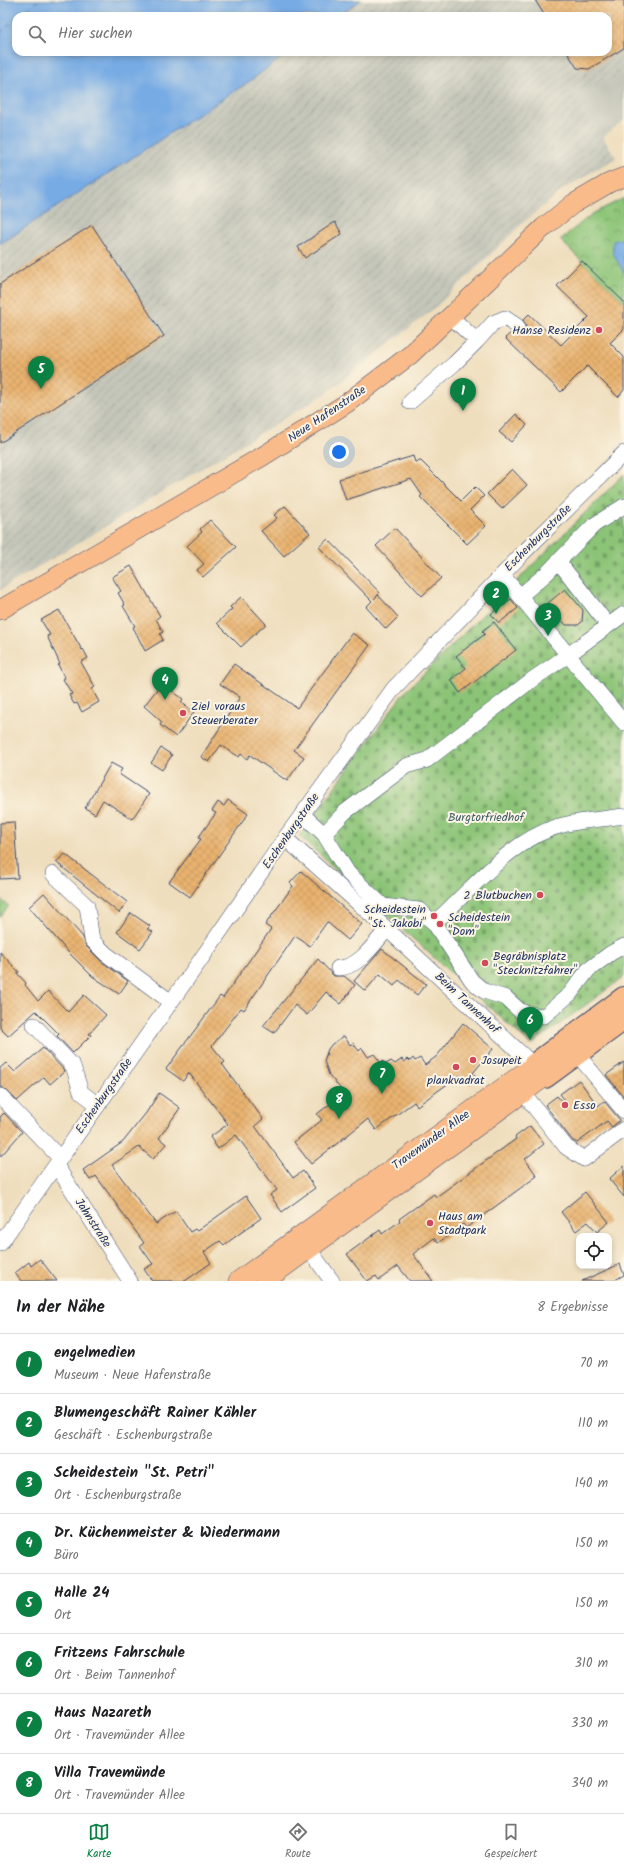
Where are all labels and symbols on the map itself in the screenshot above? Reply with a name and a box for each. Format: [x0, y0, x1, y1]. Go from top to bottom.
place label: Hanse Residenz [512, 321, 591, 340]
marker: Hanse Residenz [594, 325, 604, 335]
pin: 5 [28, 356, 54, 389]
pin: 1 [450, 378, 476, 411]
street label: Neue Hafenstraße [284, 380, 371, 447]
your location [329, 442, 349, 462]
street label: Eschenburgstraße [500, 499, 577, 576]
pin: 2 [483, 581, 509, 614]
pin: 3 [535, 603, 561, 636]
pin: 4 [152, 667, 178, 700]
place label: Ziel voraus Steuerberater [191, 697, 259, 730]
marker: Ziel voraus Steuerberater [178, 708, 188, 718]
street label: Eschenburgstraße [258, 789, 325, 873]
park label: Burgtorfriedhof [448, 808, 526, 827]
place label: 2 Blutbuchen [464, 886, 532, 905]
marker: 2 Blutbuchen [535, 890, 545, 900]
place label: Scheidestein "St. Jakobi" [364, 900, 426, 933]
place label: Scheidestein "Dom" [448, 908, 510, 941]
marker: Scheidestein "St. Jakobi" [429, 911, 439, 921]
marker: Scheidestein "Dom" [435, 919, 445, 929]
place label: Begräbnisplatz "Stecknitzfahrer" [493, 947, 577, 980]
marker: Begräbnisplatz "Stecknitzfahrer" [480, 958, 490, 968]
street label: Beim Tannenhof [430, 968, 505, 1039]
pin: 6 [517, 1007, 543, 1040]
place label: Josupeit [481, 1051, 522, 1070]
street label: Eschenburgstraße [71, 1054, 138, 1138]
marker: Josupeit [468, 1055, 478, 1065]
pin: 7 [369, 1061, 395, 1094]
marker: plankvadrat [451, 1062, 461, 1072]
place label: plankvadrat [426, 1071, 485, 1090]
pin: 8 [326, 1086, 352, 1119]
place label: Esso [573, 1096, 596, 1115]
marker: Esso [560, 1100, 570, 1110]
street label: Travemünder Allee [388, 1105, 474, 1175]
street label: Jahnstraße [70, 1194, 116, 1252]
place label: Haus am Stadtpark [438, 1207, 487, 1240]
marker: Haus am Stadtpark [425, 1218, 435, 1228]

